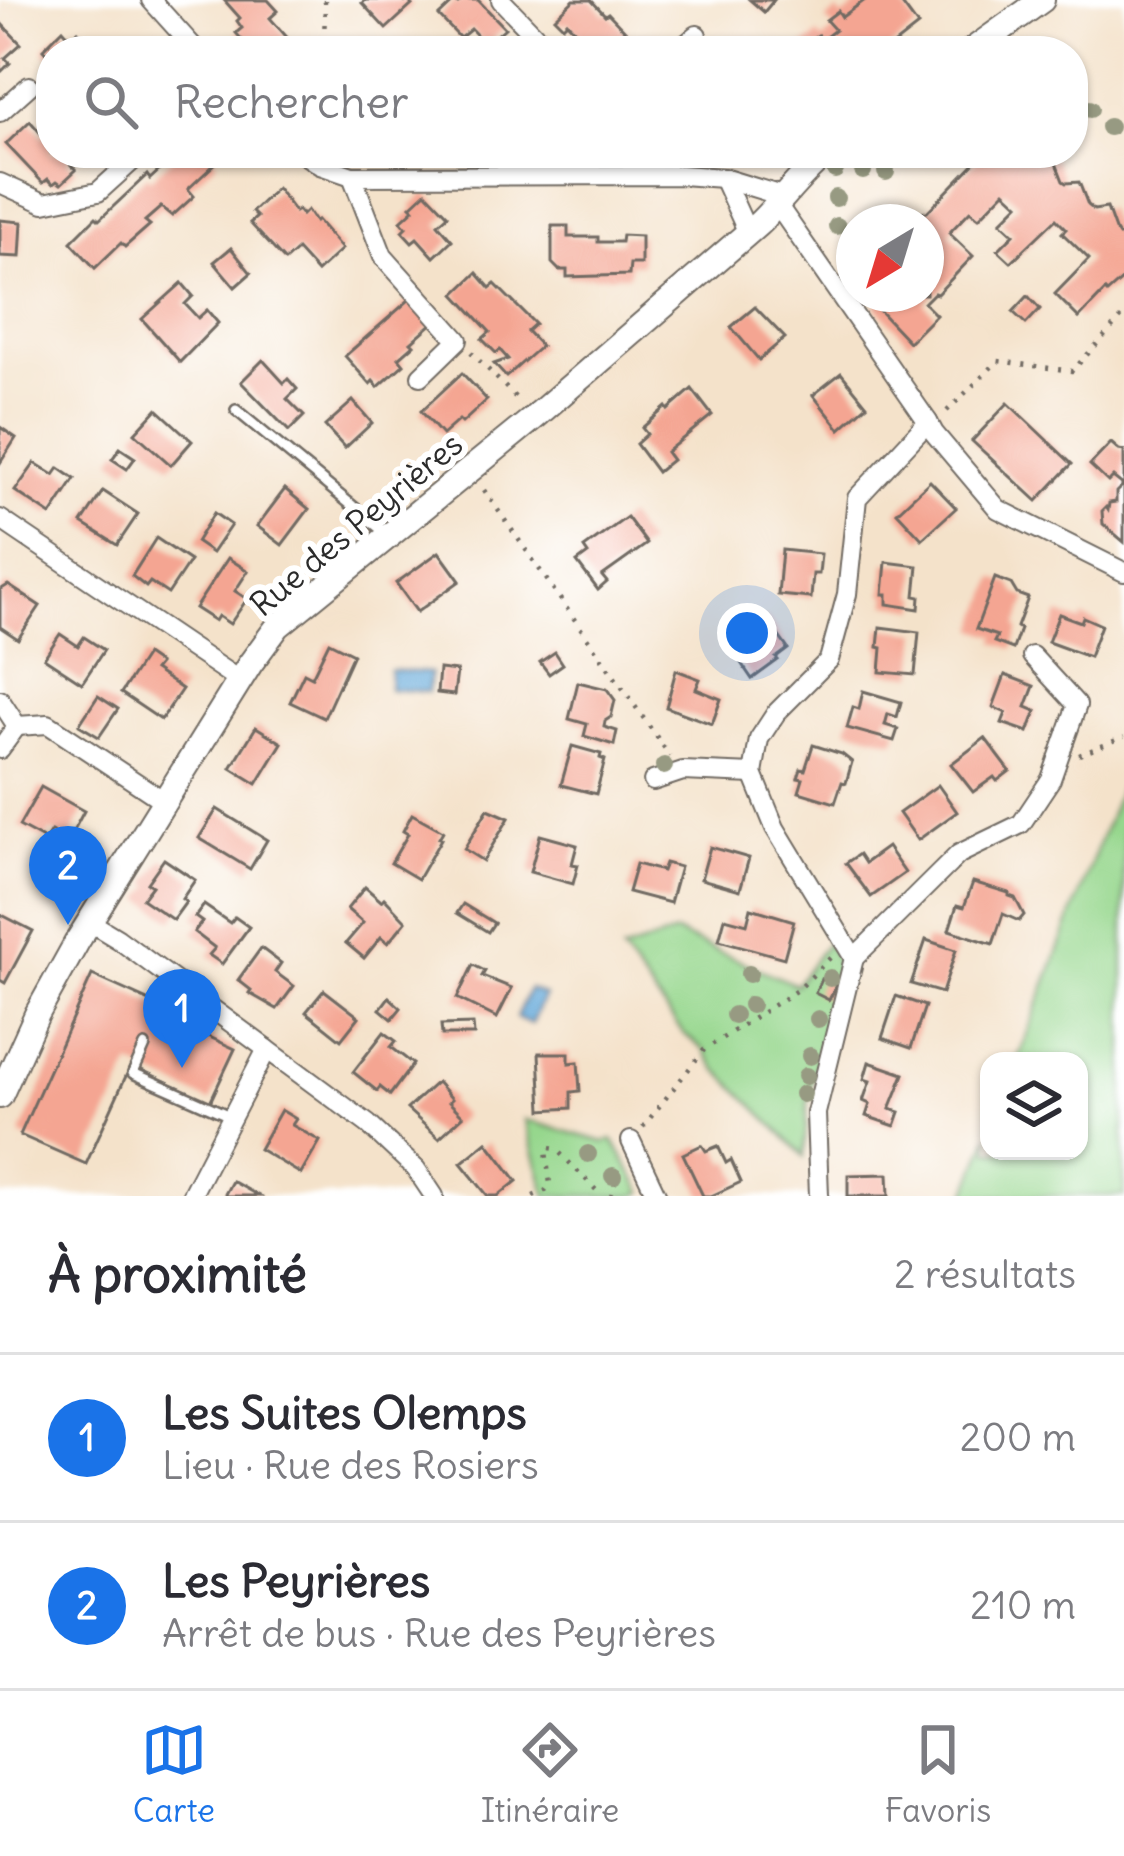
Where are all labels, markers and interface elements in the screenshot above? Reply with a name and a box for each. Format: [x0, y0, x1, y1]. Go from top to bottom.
search box [36, 36, 1088, 168]
icon: search [78, 69, 144, 135]
text: Rechercher [174, 74, 409, 130]
north arrow [836, 204, 944, 312]
street label: Rue des Peyrières [241, 423, 471, 625]
your location [717, 603, 777, 663]
pin: 2 [29, 826, 107, 925]
pin: 1 [143, 969, 221, 1068]
map controls [980, 1052, 1088, 1160]
button: layers [980, 1052, 1088, 1160]
text: À proximité [48, 1242, 307, 1306]
text: 2 résultats [894, 1250, 1076, 1299]
text: Les Suites Olemps [162, 1385, 527, 1441]
text: 1 [79, 1413, 95, 1462]
text: 200 m [960, 1413, 1076, 1462]
text: Lieu · Rue des Rosiers [162, 1441, 539, 1490]
text: Les Peyrières [162, 1553, 430, 1609]
text: 2 [76, 1581, 98, 1630]
text: 210 m [970, 1581, 1076, 1630]
text: Arrêt de bus · Rue des Peyrières [162, 1609, 716, 1658]
tab: Carte [133, 1717, 215, 1831]
tab: Itinéraire [481, 1717, 619, 1831]
tab: Favoris [885, 1717, 991, 1831]

